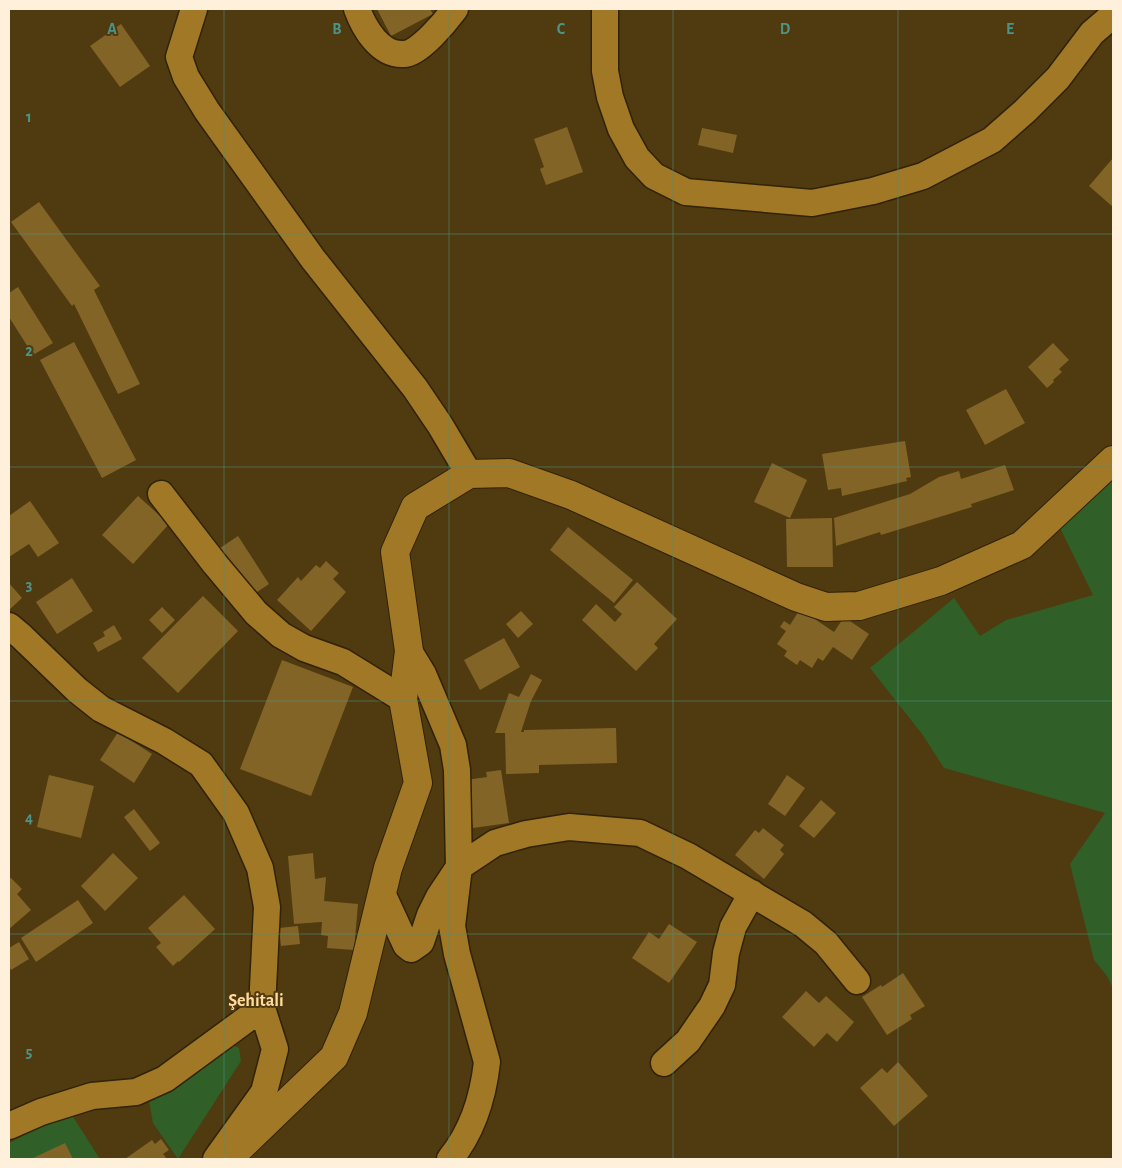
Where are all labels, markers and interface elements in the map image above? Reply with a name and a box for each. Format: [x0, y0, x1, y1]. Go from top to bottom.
text: A [107, 21, 117, 37]
text: B [332, 21, 342, 37]
text: C [557, 21, 566, 37]
text: D [780, 21, 791, 37]
text: E [1006, 21, 1014, 37]
text: 1 [26, 109, 32, 125]
text: 2 [25, 343, 33, 359]
text: 3 [26, 577, 33, 593]
text: 4 [25, 810, 33, 826]
district label: Şehitali [228, 992, 284, 1010]
text: 5 [26, 1044, 33, 1060]

